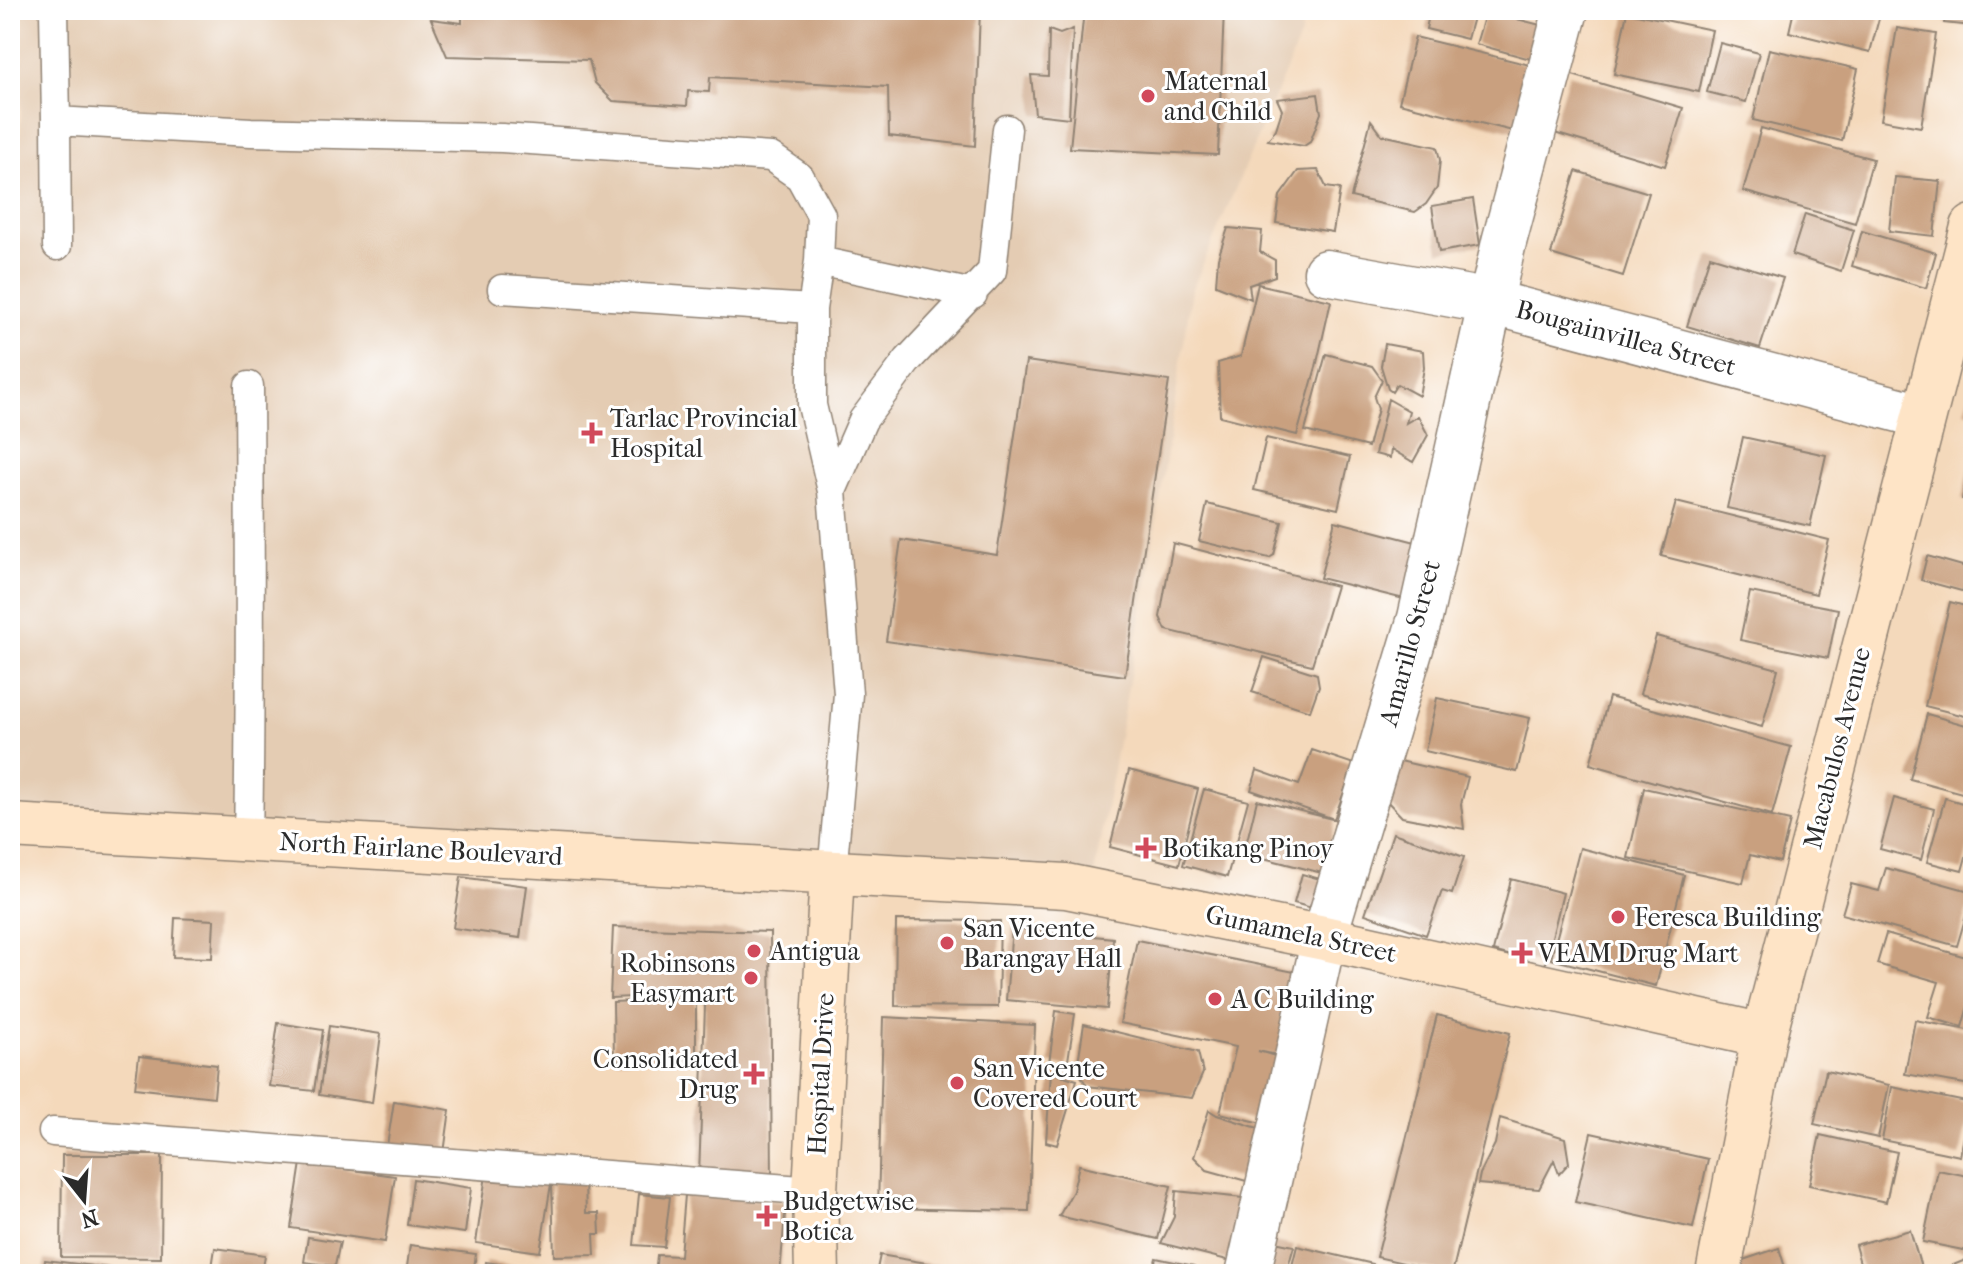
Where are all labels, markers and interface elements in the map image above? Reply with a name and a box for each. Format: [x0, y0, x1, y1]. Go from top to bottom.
place label: Maternal and Child [1164, 66, 1273, 127]
marker: Maternal and Child [1139, 87, 1157, 105]
street label: Bougainvillea Street [1512, 294, 1740, 383]
place label: Tarlac Provincial Hospital [610, 403, 798, 464]
marker: Tarlac Provincial Hospital [581, 422, 603, 444]
street label: Amarillo Street [1373, 556, 1447, 730]
street label: Macabulos Avenue [1797, 644, 1877, 852]
street label: North Fairlane Boulevard [279, 826, 564, 872]
place label: Botikang Pinoy [1162, 833, 1335, 864]
marker: Botikang Pinoy [1137, 839, 1155, 857]
street label: Gumamela Street [1203, 899, 1400, 970]
place label: Feresca Building [1634, 902, 1821, 933]
marker: Feresca Building [1609, 908, 1627, 926]
place label: San Vicente Barangay Hall [963, 913, 1122, 974]
marker: San Vicente Barangay Hall [938, 934, 956, 952]
place label: Antigua [769, 936, 861, 967]
place label: VEAM Drug Mart [1537, 938, 1739, 969]
marker: Antigua [745, 942, 763, 960]
marker: VEAM Drug Mart [1513, 944, 1531, 962]
place label: Robinsons Easymart [620, 948, 736, 1009]
marker: Robinsons Easymart [742, 969, 760, 987]
place label: A C Building [1230, 984, 1375, 1015]
marker: A C Building [1206, 990, 1224, 1008]
street label: Hospital Drive [801, 992, 841, 1156]
place label: Consolidated Drug [593, 1044, 739, 1105]
place label: San Vicente Covered Court [973, 1053, 1138, 1114]
marker: Consolidated Drug [745, 1065, 763, 1083]
marker: San Vicente Covered Court [948, 1074, 966, 1092]
north arrow [44, 1160, 124, 1240]
place label: Budgetwise Botica [783, 1186, 914, 1247]
text: N [77, 1203, 101, 1233]
marker: Budgetwise Botica [758, 1207, 776, 1225]

